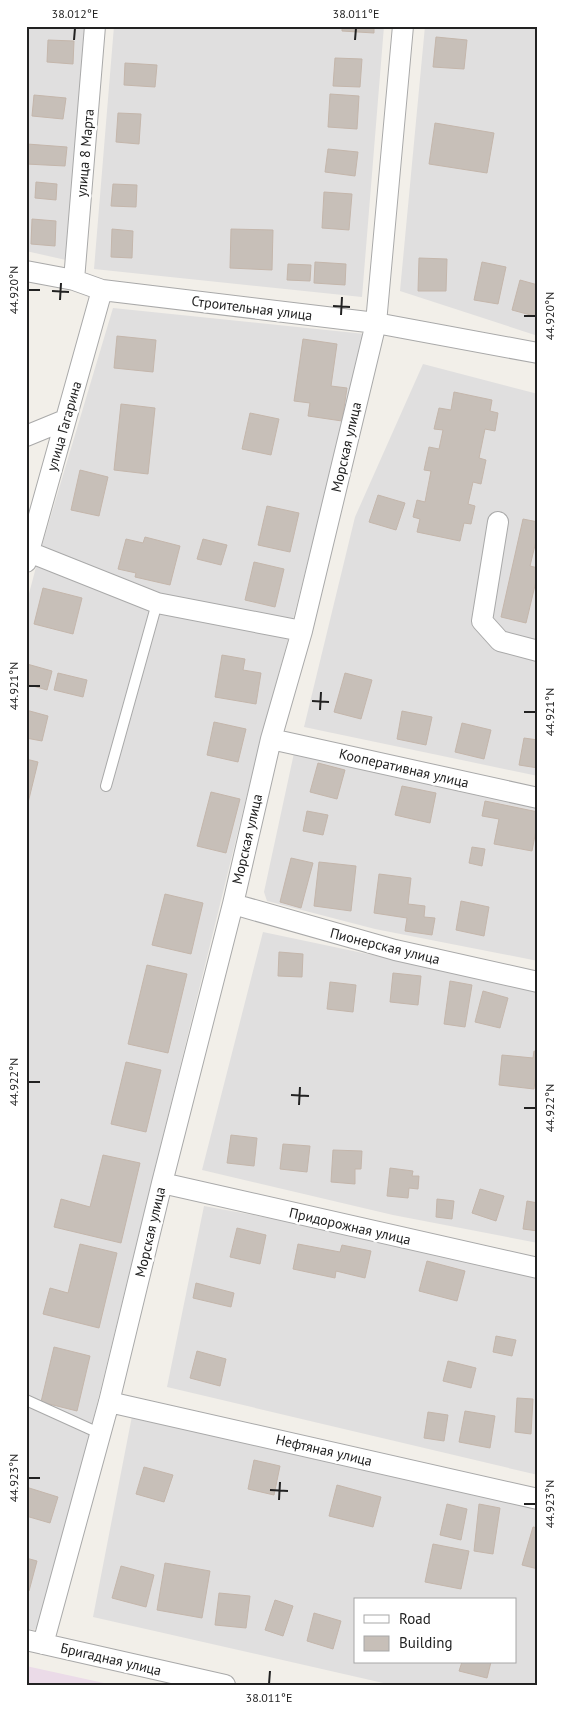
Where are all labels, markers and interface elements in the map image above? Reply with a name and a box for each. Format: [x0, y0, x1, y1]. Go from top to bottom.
text: 38.012°E [52, 6, 98, 21]
text: 38.011°E [333, 6, 379, 21]
street label: улица 8 Марта [72, 108, 98, 198]
text: 44.920°N [6, 266, 21, 314]
street label: Строительная улица [191, 292, 314, 324]
text: 44.920°N [542, 292, 557, 340]
street label: улица Гагарина [43, 379, 85, 473]
street label: Морская улица [327, 400, 365, 494]
text: 44.921°N [6, 662, 21, 710]
text: 44.921°N [542, 688, 557, 736]
street label: Кооперативная улица [337, 744, 471, 792]
street label: Морская улица [228, 792, 266, 886]
street label: Пионерская улица [328, 924, 442, 968]
text: 44.922°N [6, 1058, 21, 1106]
text: 44.922°N [542, 1084, 557, 1132]
street label: Морская улица [131, 1185, 169, 1279]
street label: Придорожная улица [287, 1203, 413, 1249]
street label: Нефтяная улица [274, 1430, 374, 1470]
text: 44.923°N [6, 1454, 21, 1502]
text: 44.923°N [542, 1480, 557, 1528]
legend [354, 1598, 516, 1664]
text: Road [399, 1609, 431, 1628]
text: Building [399, 1633, 453, 1652]
street label: Бригадная улица [59, 1639, 163, 1679]
text: 38.011°E [246, 1690, 292, 1705]

